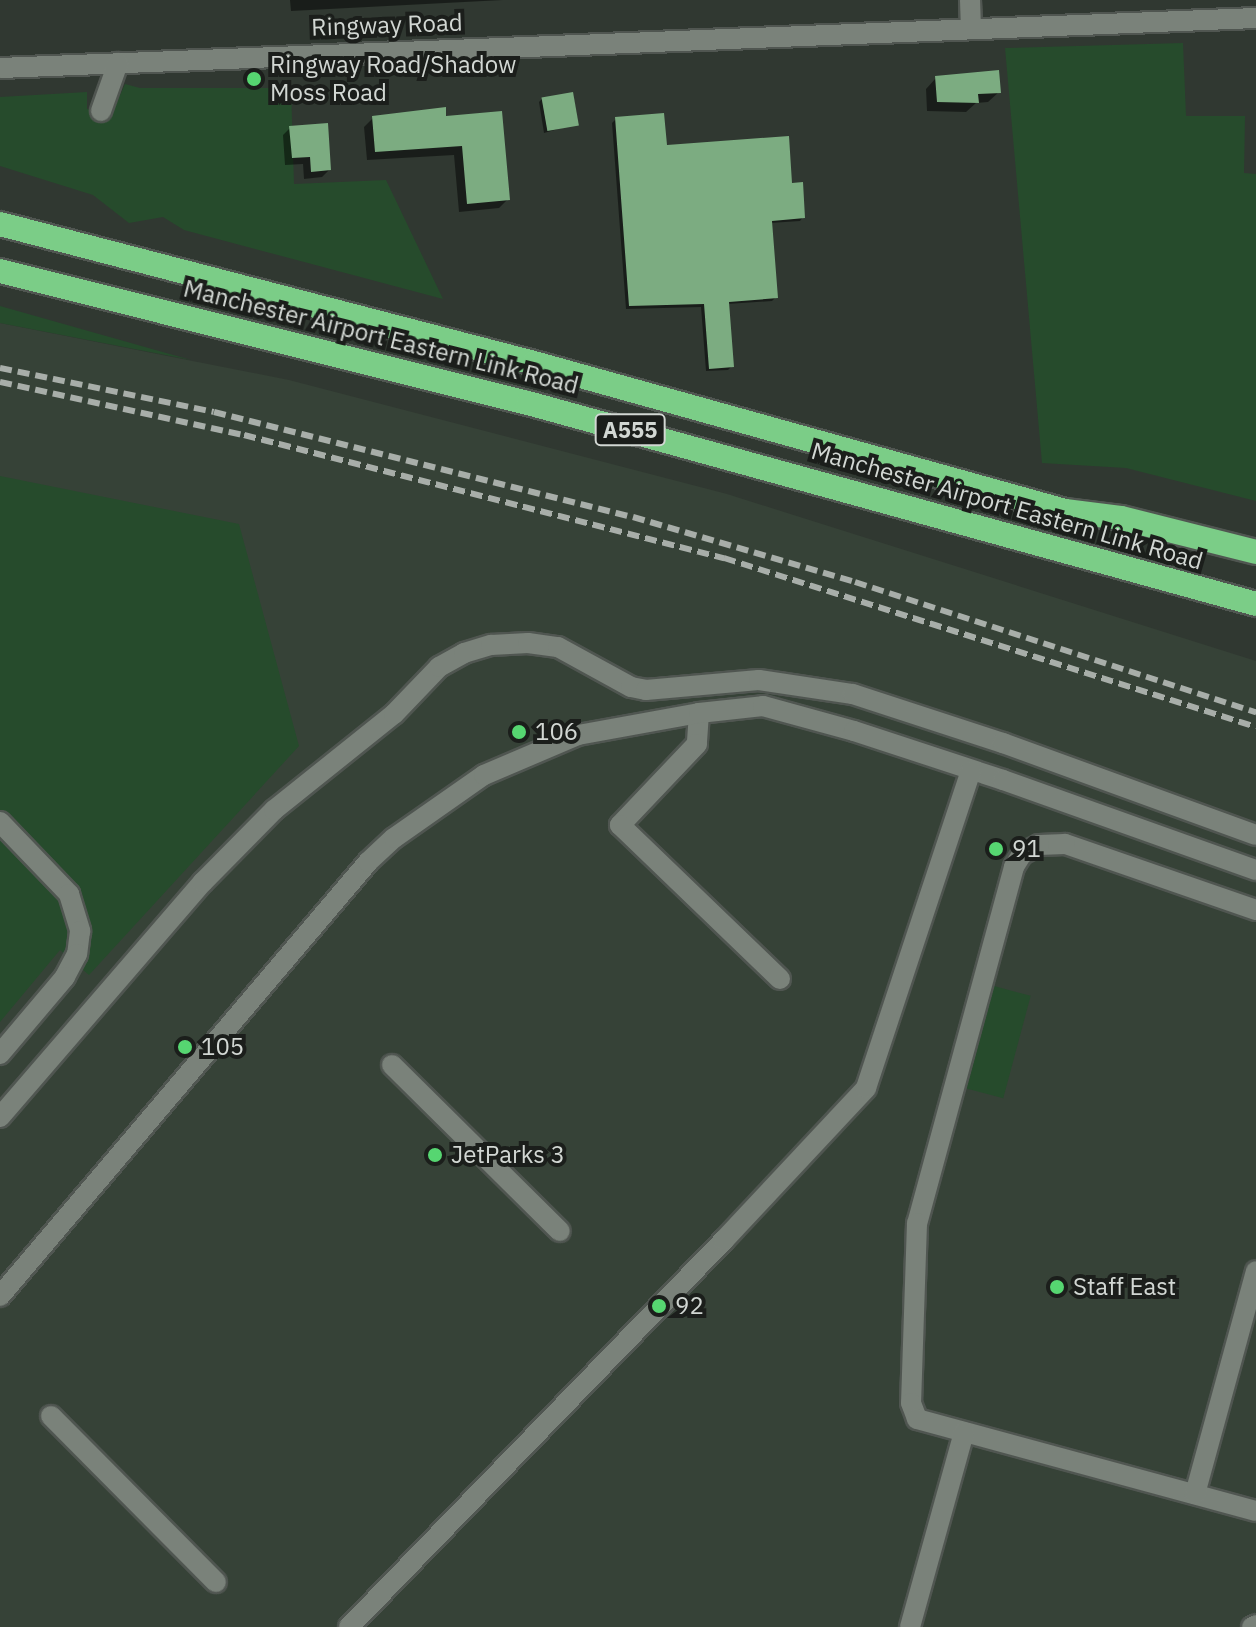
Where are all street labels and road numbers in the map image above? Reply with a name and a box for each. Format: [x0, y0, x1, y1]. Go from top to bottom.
street label: Ringway Road [311, 8, 463, 42]
street label: Manchester Airport Eastern Link Road [181, 274, 581, 400]
road number: A555 [594, 412, 666, 448]
street label: Manchester Airport Eastern Link Road [808, 436, 1206, 576]

